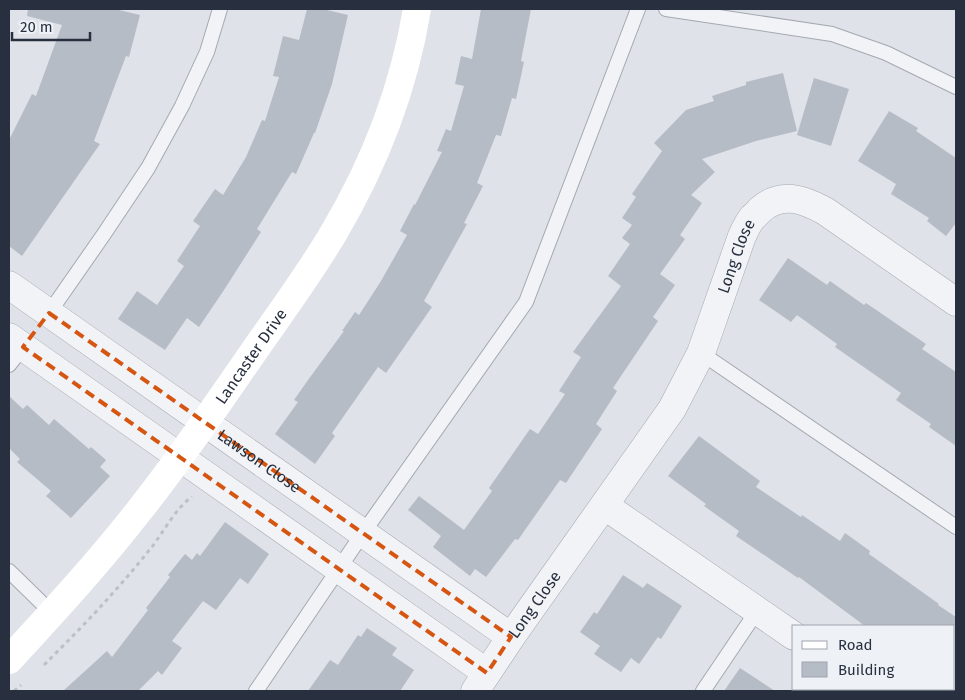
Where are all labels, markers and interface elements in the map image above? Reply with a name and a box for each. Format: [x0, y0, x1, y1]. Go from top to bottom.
scale bar [12, 10, 90, 42]
text: 20 m [20, 18, 53, 36]
street label: Long Close [713, 215, 759, 296]
street label: Lancaster Drive [211, 305, 290, 407]
street label: Lawson Close [214, 425, 305, 496]
street label: Long Close [504, 567, 564, 642]
legend [792, 625, 955, 690]
text: Road [838, 636, 873, 654]
text: Building [838, 661, 894, 679]

